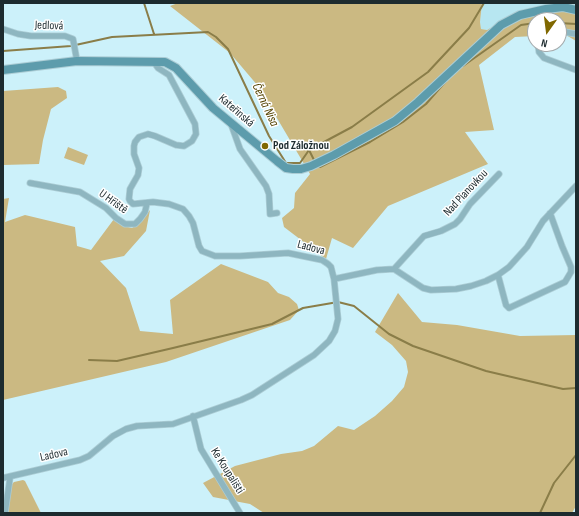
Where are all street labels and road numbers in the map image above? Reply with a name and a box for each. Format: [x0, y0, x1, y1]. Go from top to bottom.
street label: Jedlová [35, 18, 63, 34]
street label: Kateřinská [215, 92, 257, 130]
street label: Nad Pianovkou [441, 167, 491, 219]
street label: U Hřiště [96, 187, 130, 217]
street label: Ladova [296, 237, 326, 259]
street label: Ladova [39, 445, 69, 465]
street label: Ke Koupališti [207, 445, 247, 497]

